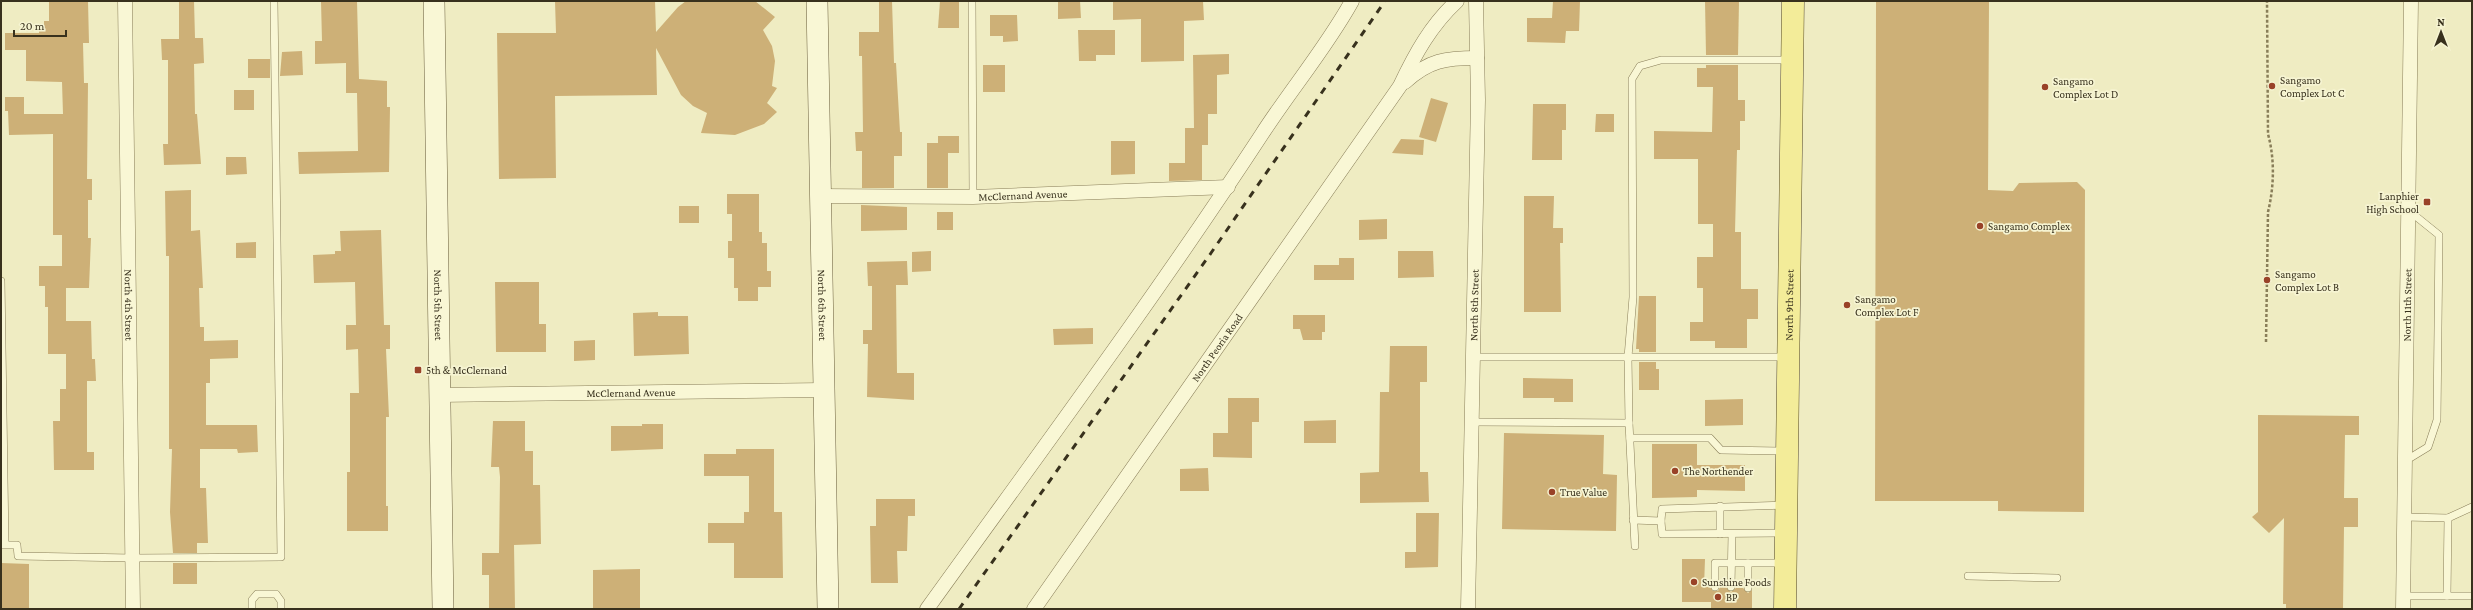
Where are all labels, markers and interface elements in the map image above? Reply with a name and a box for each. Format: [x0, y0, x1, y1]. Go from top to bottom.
scale bar [14, 12, 66, 38]
north arrow [2421, 12, 2461, 52]
text: N [2437, 16, 2445, 28]
text: 20 m [20, 19, 45, 33]
place label: Sangamo Complex Lot C [2280, 74, 2345, 100]
place label: Sangamo Complex Lot D [2053, 75, 2118, 101]
marker: Sangamo Complex Lot C [2267, 81, 2277, 91]
marker: Sangamo Complex Lot D [2040, 82, 2050, 92]
street label: McClernand Avenue [978, 187, 1068, 203]
place label: Lanphier High School [2366, 190, 2419, 216]
marker: Lanphier High School [2422, 197, 2432, 207]
place label: Sangamo Complex [1988, 220, 2070, 233]
marker: Sangamo Complex [1975, 221, 1985, 231]
place label: Sangamo Complex Lot B [2275, 268, 2339, 294]
street label: North 11th Street [2401, 268, 2413, 342]
street label: North 4th Street [123, 269, 135, 341]
street label: North 5th Street [432, 269, 445, 341]
street label: North 6th Street [816, 269, 829, 341]
street label: North 8th Street [1467, 269, 1481, 341]
street label: North 9th Street [1783, 269, 1795, 341]
marker: Sangamo Complex Lot B [2262, 275, 2272, 285]
place label: Sangamo Complex Lot F [1855, 293, 1919, 319]
marker: Sangamo Complex Lot F [1842, 300, 1852, 310]
street label: North Peoria Road [1189, 311, 1245, 384]
place label: 5th & McClernand [426, 364, 507, 376]
marker: 5th & McClernand [413, 365, 423, 375]
street label: McClernand Avenue [586, 386, 676, 399]
place label: The Northender [1683, 465, 1753, 477]
marker: The Northender [1670, 466, 1680, 476]
place label: True Value [1560, 486, 1607, 498]
marker: True Value [1547, 487, 1557, 497]
place label: Sunshine Foods [1702, 576, 1771, 588]
marker: Sunshine Foods [1689, 577, 1699, 587]
place label: BP [1726, 591, 1738, 603]
marker: BP [1713, 592, 1723, 602]

